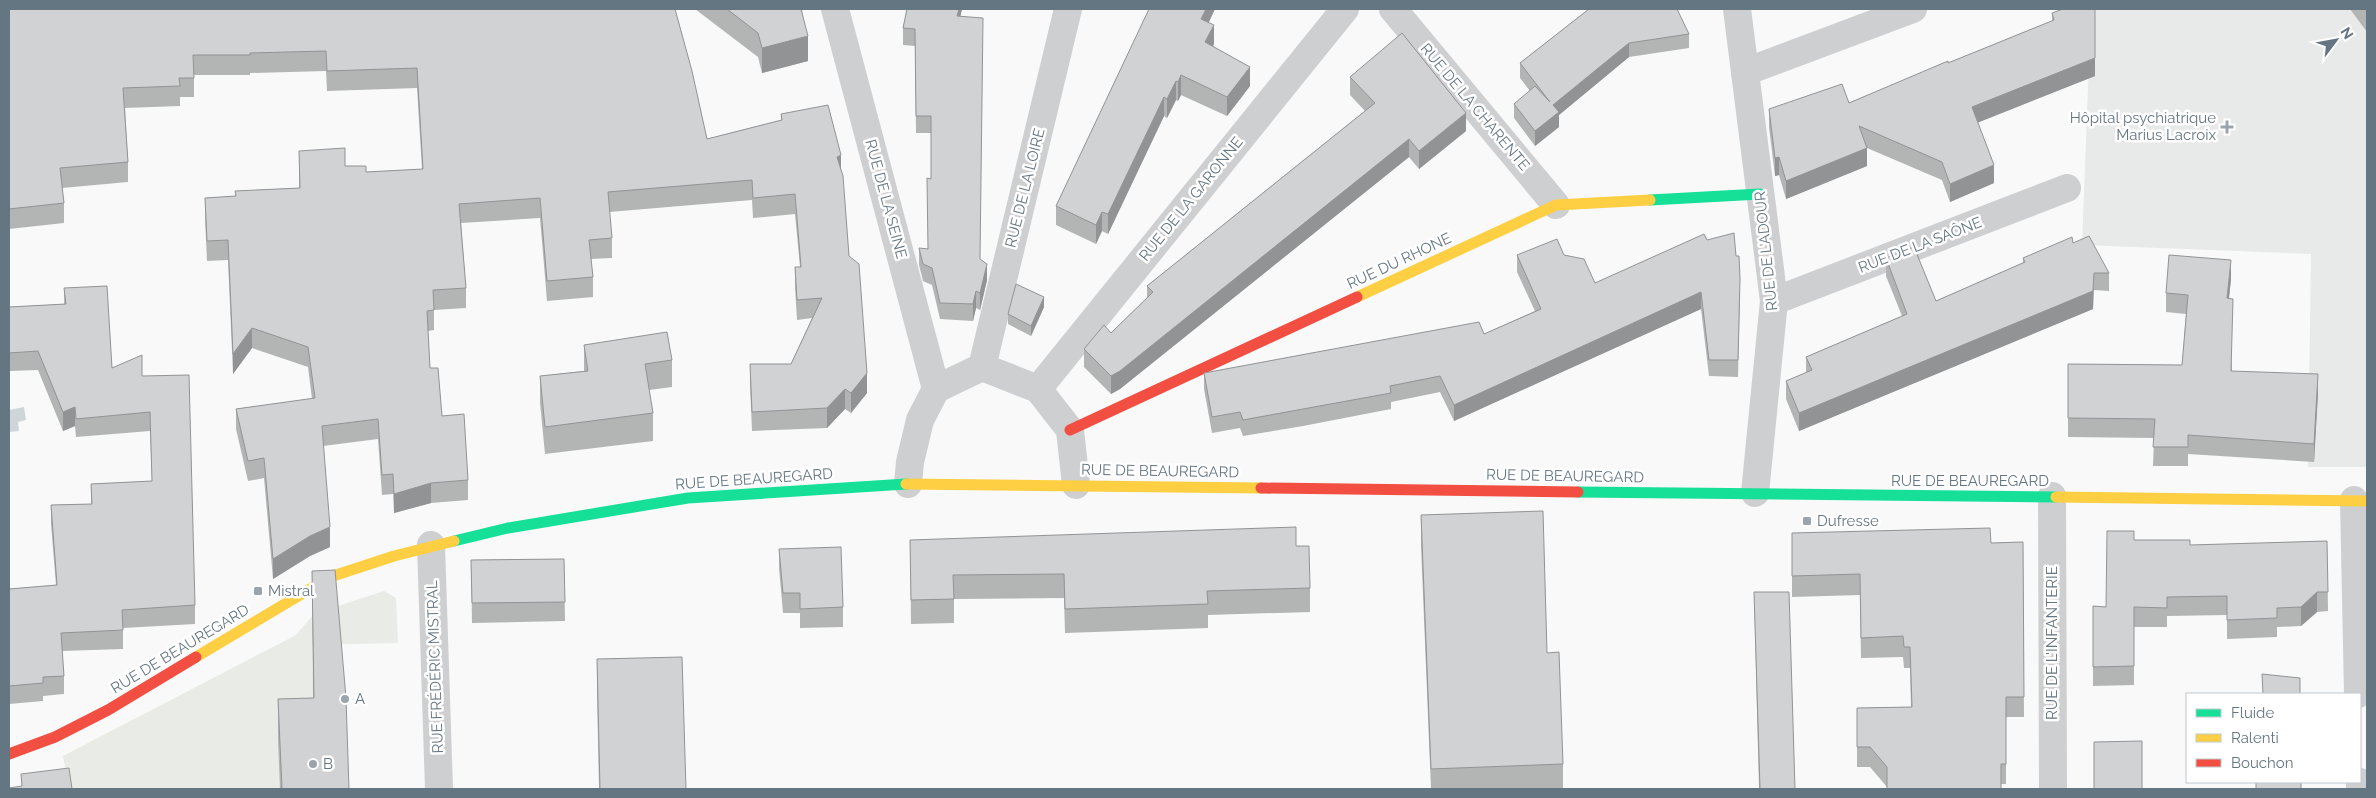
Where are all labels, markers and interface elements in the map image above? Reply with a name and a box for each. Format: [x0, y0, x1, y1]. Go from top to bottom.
north arrow [2311, 15, 2361, 65]
text: N [2337, 24, 2357, 42]
street label: RUE DE LA CHARENTE [1417, 40, 1533, 174]
place label: Hôpital psychiatrique Marius Lacroix [2070, 109, 2216, 144]
marker: Hôpital psychiatrique Marius Lacroix [2220, 120, 2234, 134]
street label: RUE DE LA LOIRE [1001, 127, 1049, 249]
street label: RUE DE LA GARONNE [1135, 133, 1247, 265]
street label: RUE DE LA SEINE [861, 137, 911, 261]
street label: RUE DE L'ADOUR [1751, 190, 1781, 312]
street label: RUE DE LA SAÔNE [1856, 213, 1984, 277]
street label: RUE DU RHONE [1344, 229, 1454, 293]
street label: RUE DE BEAUREGARD [1081, 461, 1239, 481]
street label: RUE DE BEAUREGARD [675, 464, 834, 493]
street label: RUE DE BEAUREGARD [1486, 466, 1644, 486]
street label: RUE DE BEAUREGARD [1891, 472, 2049, 490]
place label: Dufresse [1817, 512, 1879, 530]
marker: Dufresse [1801, 515, 1813, 527]
street label: RUE DE L'INFANTERIE [2043, 566, 2061, 720]
street label: RUE FRÉDÉRIC MISTRAL [423, 580, 447, 754]
place label: Mistral [268, 582, 315, 600]
marker: Mistral [252, 585, 264, 597]
street label: RUE DE BEAUREGARD [108, 600, 253, 697]
place label: A [355, 690, 365, 708]
marker: A [339, 693, 351, 705]
legend [2186, 693, 2361, 783]
text: Fluide [2231, 704, 2274, 722]
text: Ralenti [2231, 729, 2279, 747]
text: Bouchon [2231, 754, 2293, 772]
place label: B [323, 755, 333, 773]
marker: B [307, 758, 319, 770]

